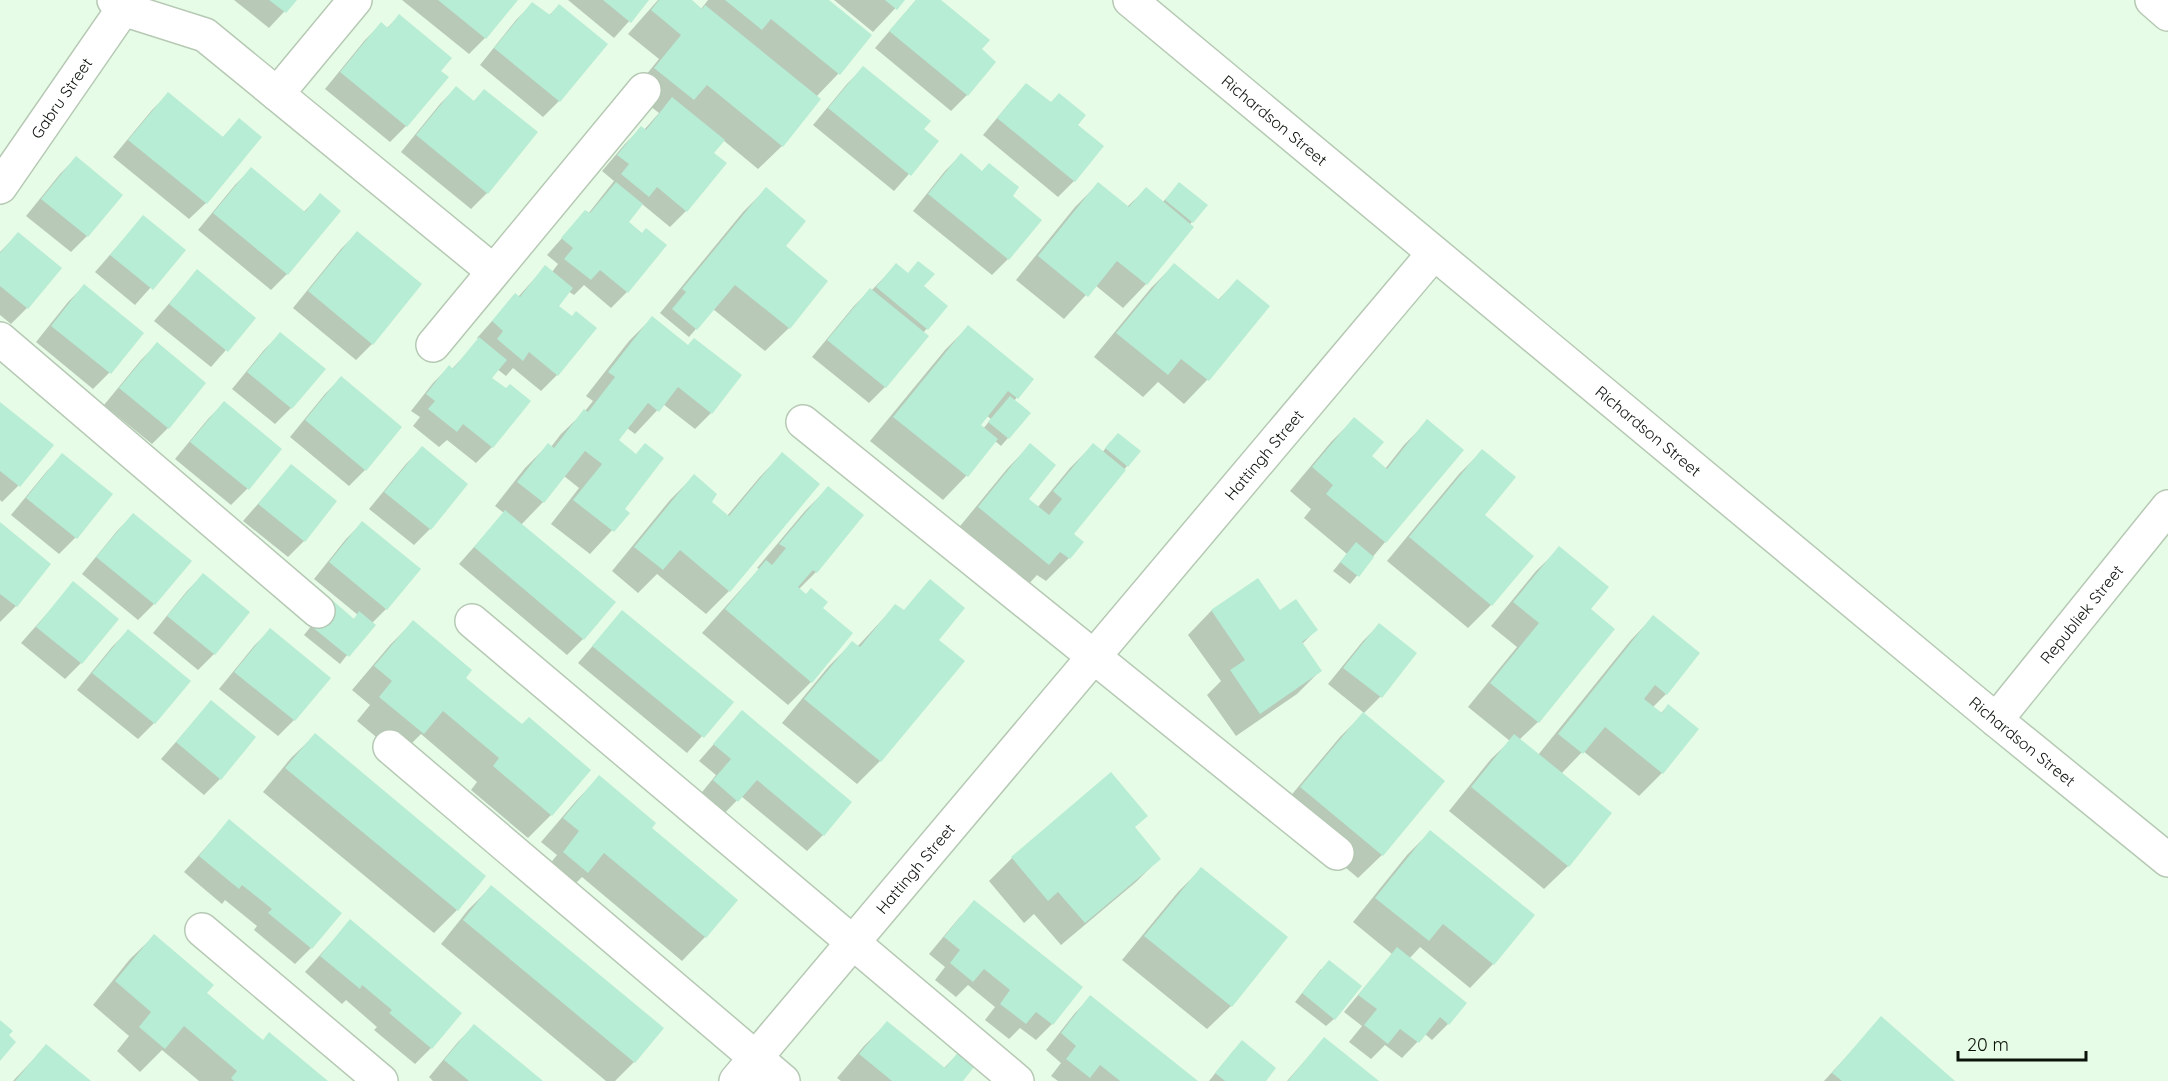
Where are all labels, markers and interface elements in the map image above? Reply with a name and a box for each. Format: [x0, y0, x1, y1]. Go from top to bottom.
street label: Gabru Street [26, 54, 96, 143]
street label: Richardson Street [1218, 71, 1331, 170]
street label: Richardson Street [1591, 381, 1705, 481]
street label: Hattingh Street [1220, 406, 1308, 504]
street label: Republiek Street [2036, 561, 2127, 668]
street label: Richardson Street [1965, 692, 2079, 791]
street label: Hattingh Street [871, 819, 959, 918]
scale bar [1958, 1024, 2086, 1062]
text: 20 m [1967, 1033, 2009, 1056]

